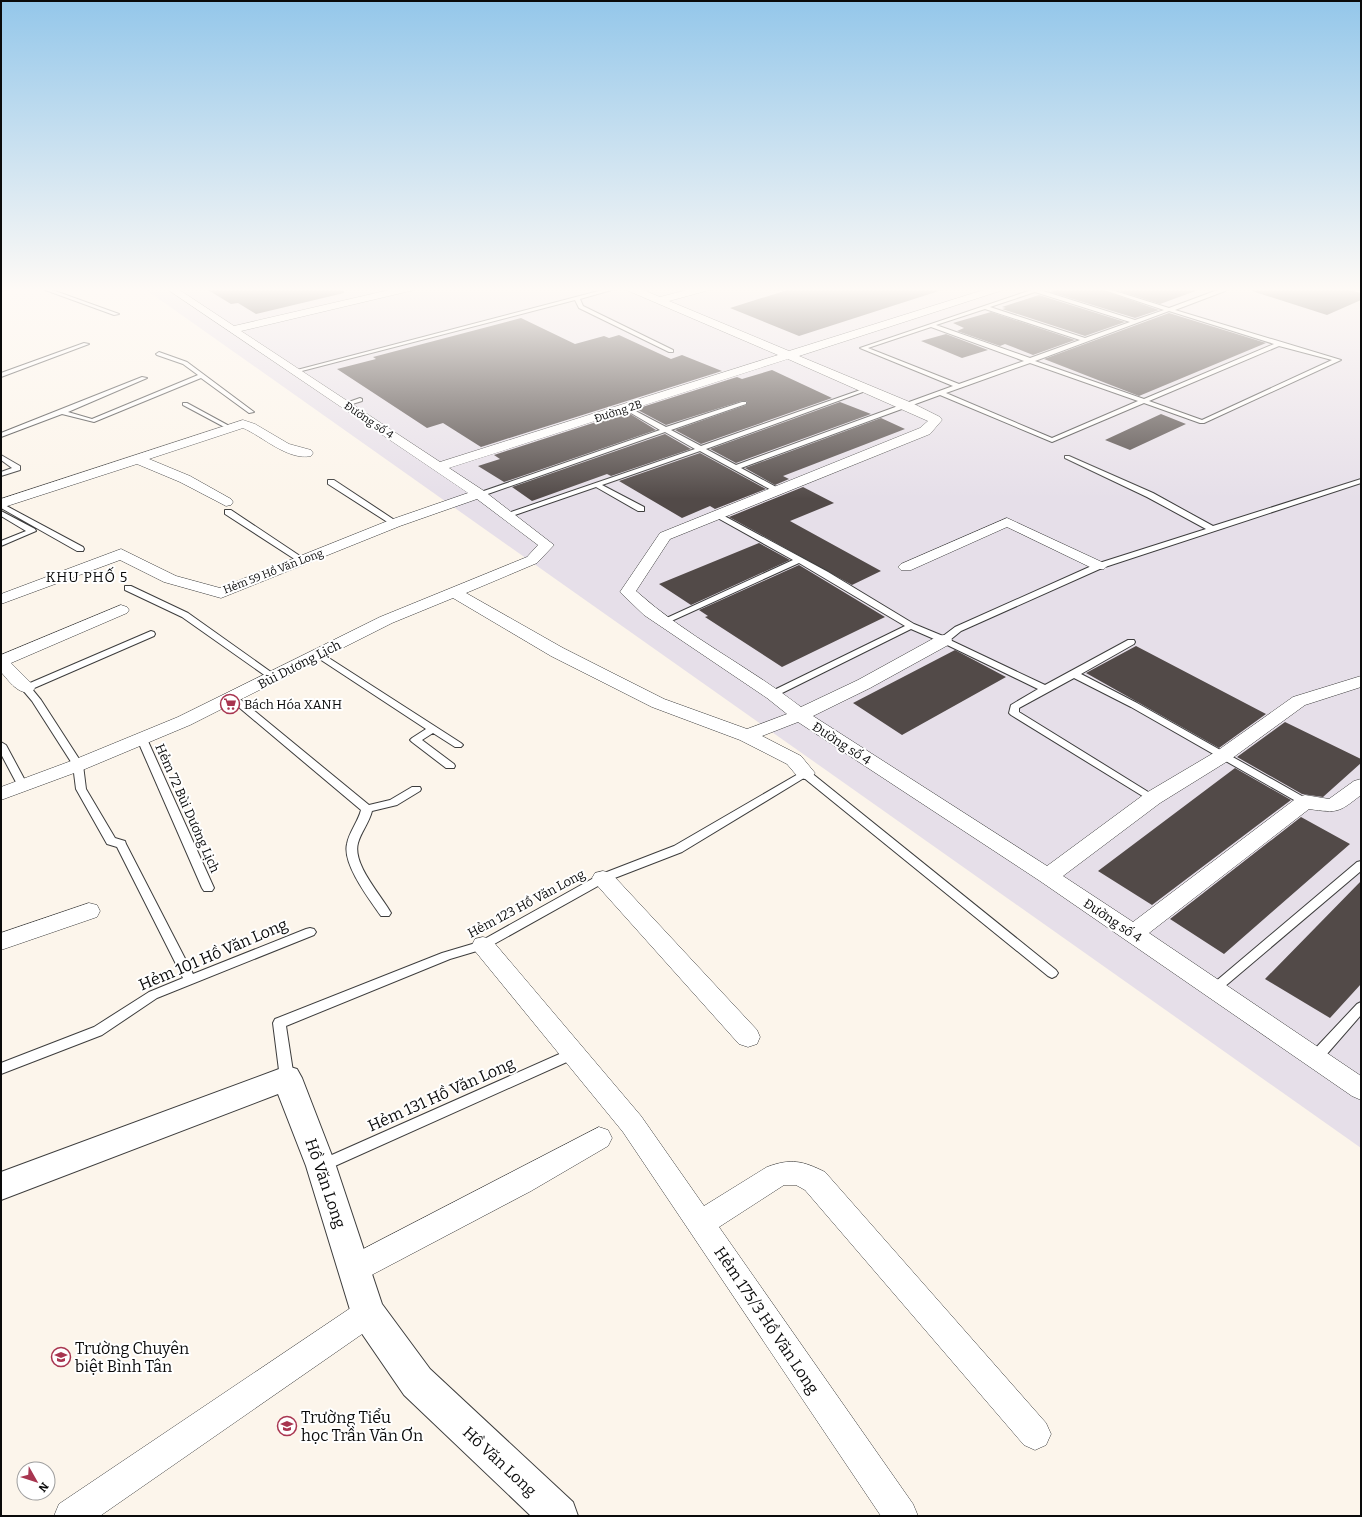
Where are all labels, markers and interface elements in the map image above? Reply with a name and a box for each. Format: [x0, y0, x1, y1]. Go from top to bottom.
street label: Đường số 4 [342, 398, 397, 442]
street label: Đường 2B [593, 398, 644, 425]
street label: Hẻm 59 Hồ Văn Long [221, 545, 325, 597]
district label: KHU PHỐ 5 [46, 566, 128, 586]
street label: Bùi Dương Lịch [255, 637, 343, 692]
supermarket icon: Bách Hóa XANH [219, 693, 241, 715]
place label: Bách Hóa XANH [244, 697, 342, 712]
street label: Đường số 4 [810, 719, 874, 768]
street label: Hẻm 72 Bùi Dương Lịch [152, 741, 223, 875]
street label: Hẻm 123 Hồ Văn Long [465, 866, 587, 941]
street label: Đường số 4 [1081, 895, 1145, 946]
street label: Hẻm 101 Hồ Văn Long [136, 914, 290, 994]
street label: Hẻm 131 Hồ Văn Long [364, 1053, 518, 1135]
street label: Hồ Văn Long [301, 1135, 351, 1231]
street label: Hẻm 175/3 Hồ Văn Long [710, 1243, 824, 1397]
place label: Trường Chuyên biệt Bình Tân [75, 1339, 189, 1376]
school or university icon: Trường Chuyên biệt Bình Tân [50, 1346, 72, 1368]
place label: Trường Tiểu học Trần Văn Ơn [301, 1408, 423, 1445]
school or university icon: Trường Tiểu học Trần Văn Ơn [276, 1415, 298, 1437]
street label: Hồ Văn Long [459, 1422, 541, 1500]
north arrow [16, 1461, 56, 1501]
text: N [35, 1480, 51, 1495]

